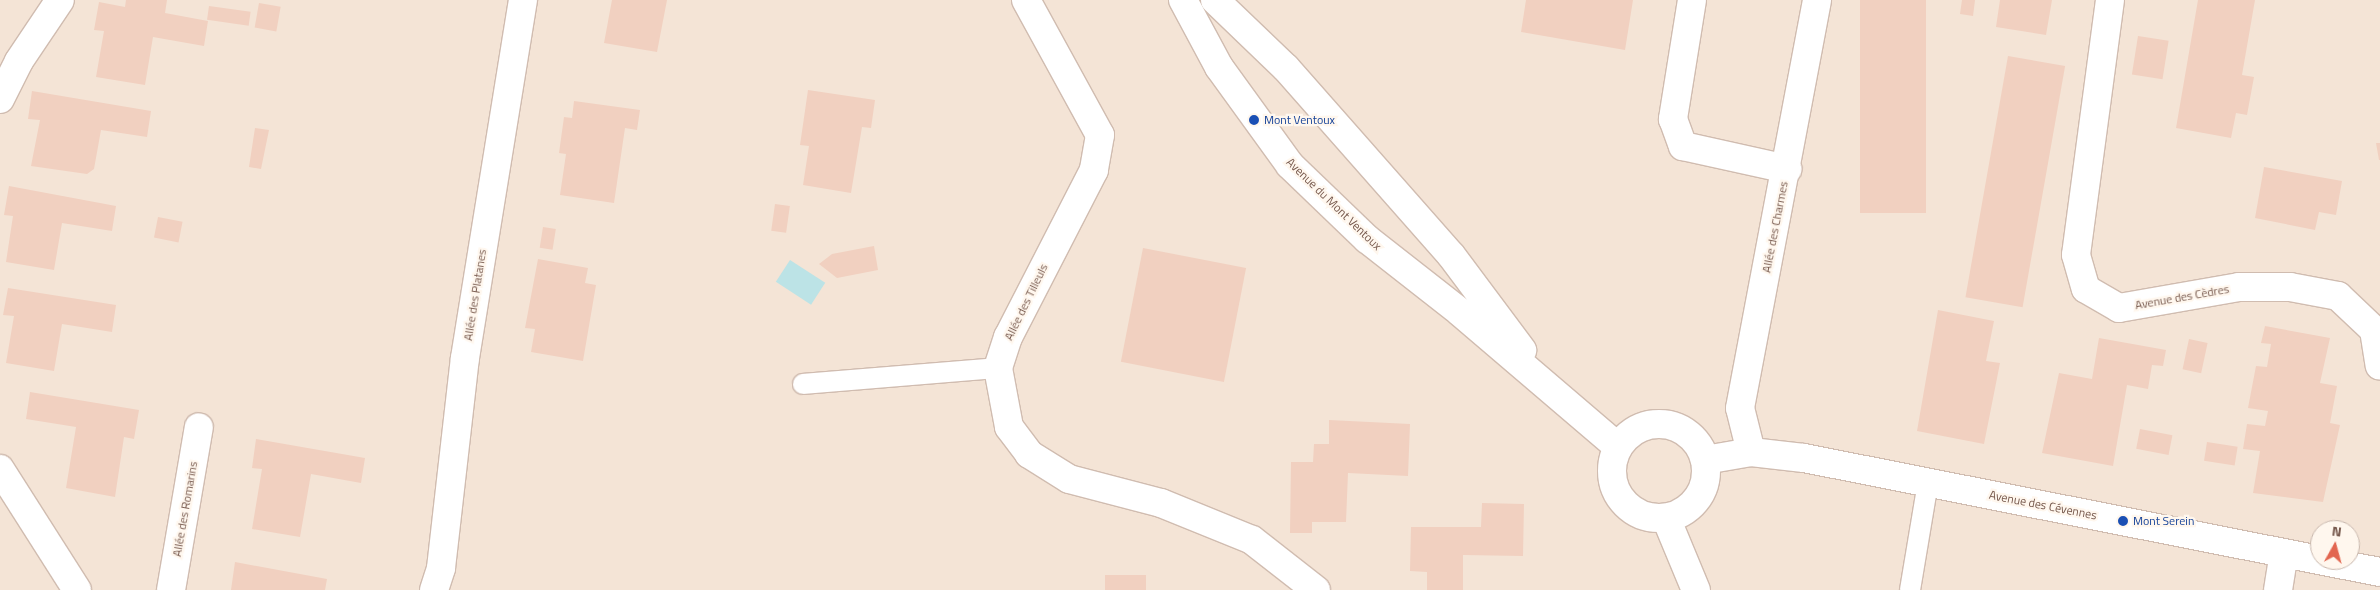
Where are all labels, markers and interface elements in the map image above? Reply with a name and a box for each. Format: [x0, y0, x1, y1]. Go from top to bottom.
place label: Mont Ventoux [1264, 113, 1335, 127]
marker: Mont Ventoux [1248, 114, 1260, 126]
street label: Avenue du Mont Ventoux [1283, 155, 1385, 253]
street label: Allée des Charmes [1759, 180, 1791, 274]
street label: Allée des Platanes [461, 248, 489, 342]
street label: Allée des Tilleuls [1001, 261, 1051, 343]
street label: Avenue des Cèdres [2134, 282, 2230, 312]
street label: Allée des Romarins [170, 460, 200, 558]
street label: Avenue des Cévennes [1988, 487, 2098, 523]
place label: Mont Serein [2133, 514, 2194, 528]
marker: Mont Serein [2117, 515, 2129, 527]
north arrow [2310, 520, 2360, 570]
text: N [2331, 520, 2343, 542]

